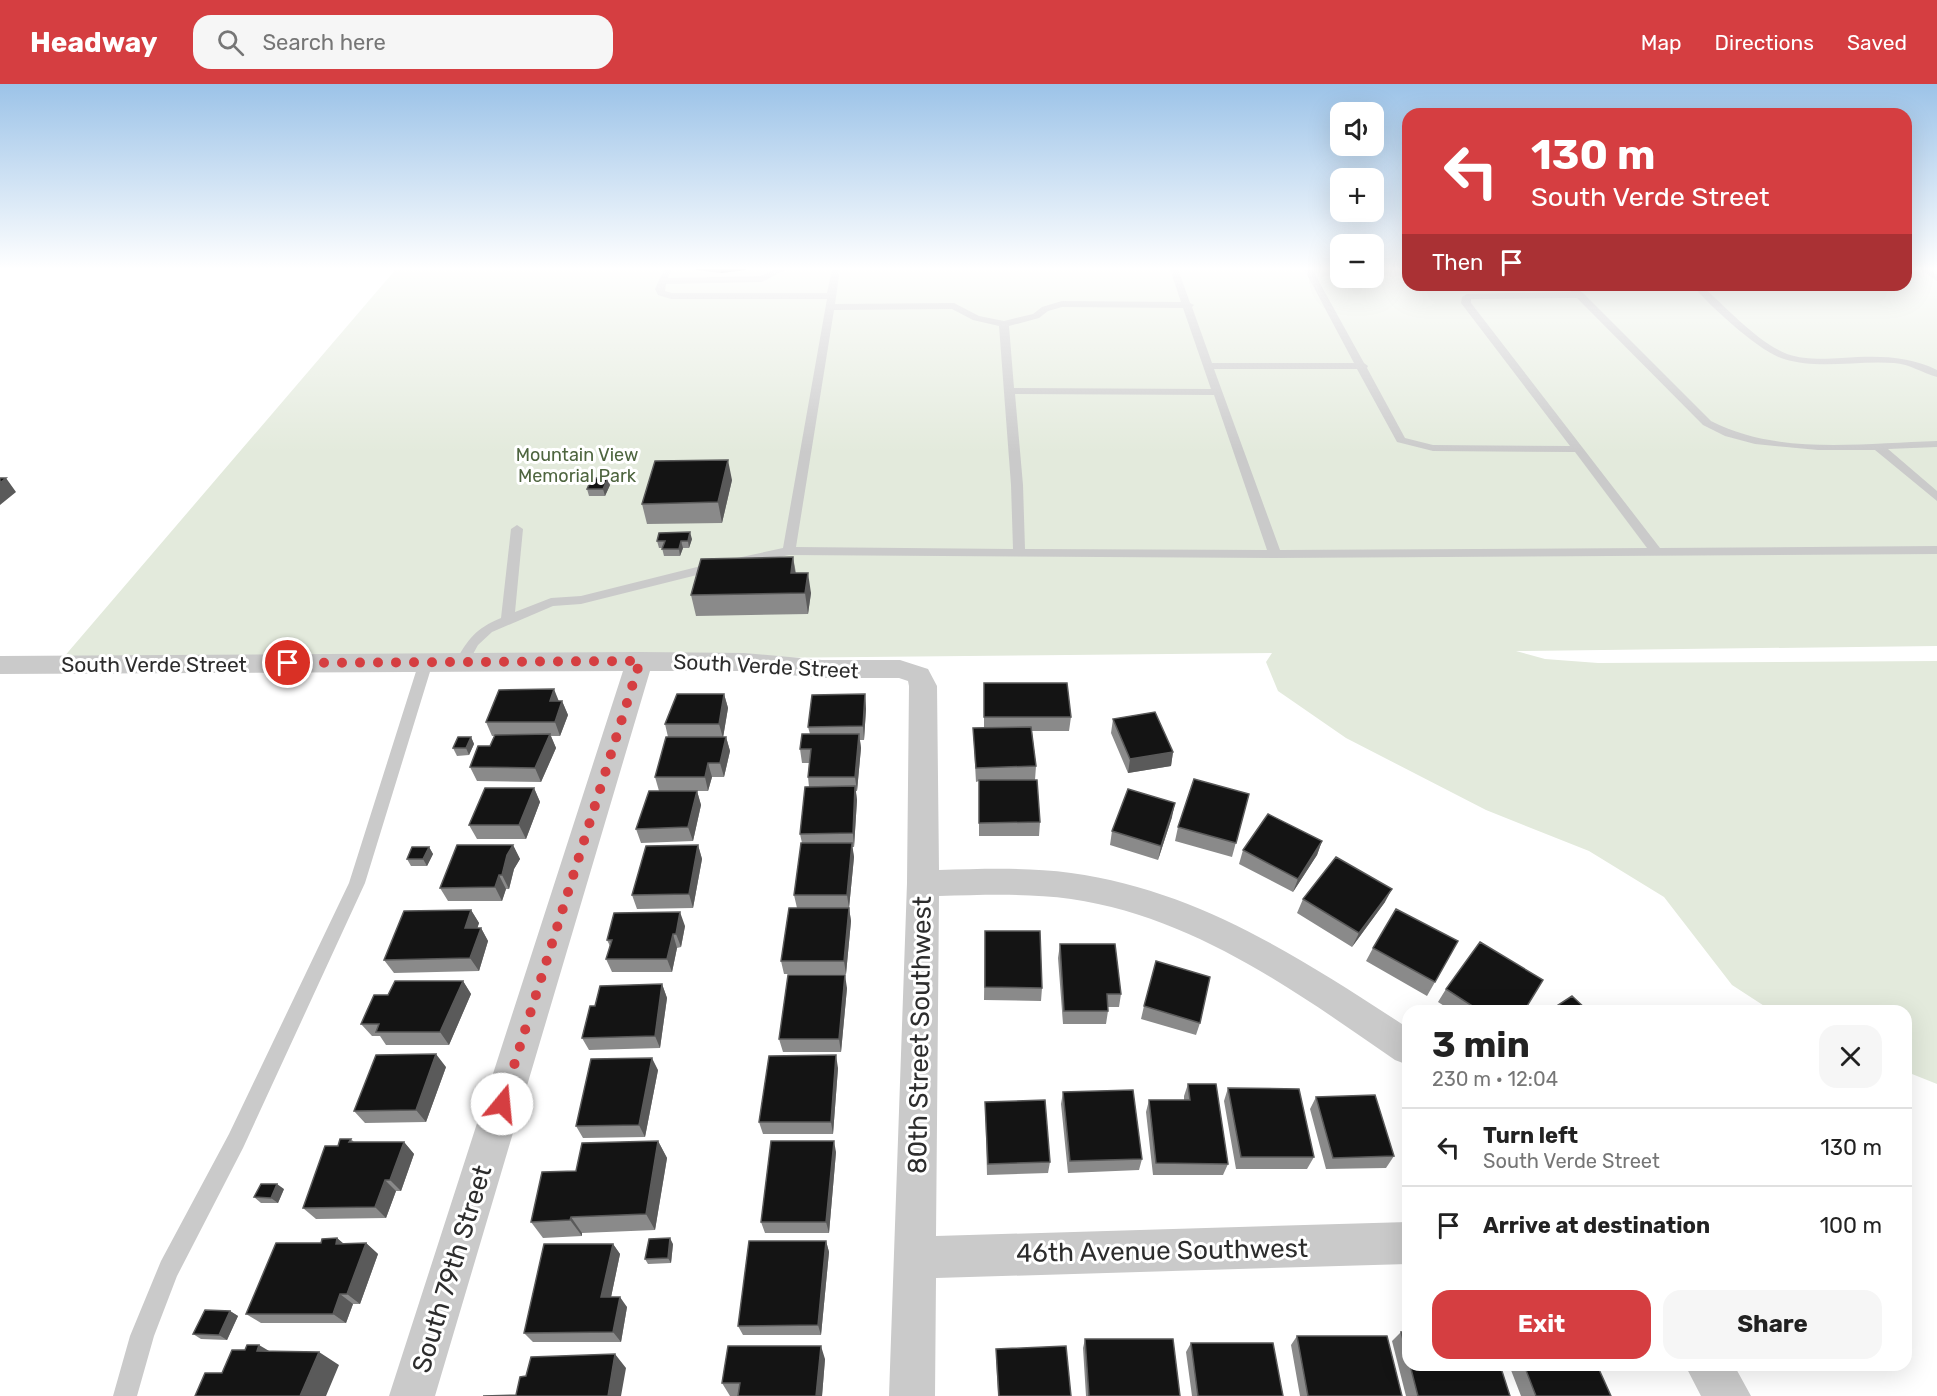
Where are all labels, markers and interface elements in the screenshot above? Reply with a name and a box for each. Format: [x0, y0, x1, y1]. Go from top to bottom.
search box [193, 15, 613, 69]
text: Headway [30, 26, 157, 59]
icon: search [214, 26, 247, 59]
text: Search here [262, 29, 386, 56]
text: Map [1641, 30, 1682, 55]
text: Directions [1715, 30, 1814, 55]
text: Saved [1847, 30, 1907, 55]
map controls [1330, 102, 1384, 288]
button: sound [1330, 102, 1384, 156]
text: 130 m [1531, 130, 1656, 180]
icon: left [1432, 132, 1510, 210]
button: + [1330, 168, 1384, 222]
text: South Verde Street [1531, 181, 1770, 213]
button: − [1330, 234, 1384, 288]
icon: arrive [1495, 246, 1528, 279]
text: Then [1432, 249, 1483, 276]
park label: Mountain View Memorial Park [516, 444, 638, 487]
pin [262, 637, 313, 688]
icon: arrive [271, 646, 304, 679]
street label: South Verde Street [673, 649, 859, 683]
street label: South Verde Street [61, 652, 247, 677]
street label: 80th Street Southwest [902, 896, 938, 1174]
text: 3 min [1432, 1023, 1530, 1066]
button: close [1819, 1025, 1882, 1088]
text: 230 m · 12:04 [1432, 1067, 1558, 1091]
position arrow [470, 1072, 534, 1136]
text: Turn left [1483, 1122, 1578, 1149]
icon: left [1432, 1131, 1465, 1164]
text: 130 m [1820, 1134, 1882, 1161]
text: South Verde Street [1483, 1149, 1660, 1173]
street label: South 79th Street [406, 1161, 498, 1377]
icon: arrive [1432, 1209, 1465, 1242]
text: Arrive at destination [1483, 1212, 1710, 1239]
text: 100 m [1820, 1212, 1882, 1239]
street label: 46th Avenue Southwest [1016, 1233, 1308, 1269]
button: Exit [1432, 1290, 1651, 1359]
button: Share [1663, 1290, 1882, 1359]

